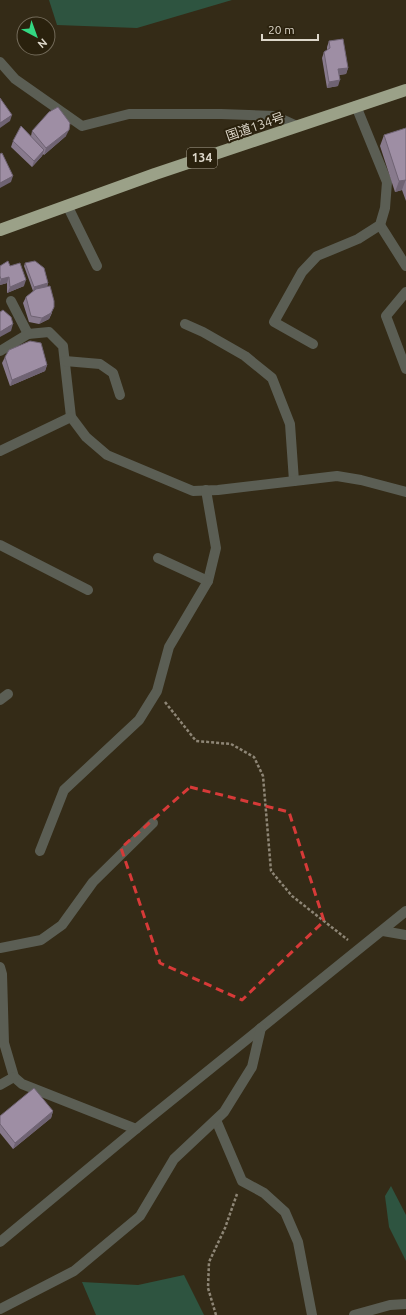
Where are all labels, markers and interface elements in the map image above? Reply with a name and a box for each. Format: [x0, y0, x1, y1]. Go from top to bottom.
north arrow [16, 16, 56, 56]
scale bar [262, 16, 318, 42]
text: 20 m [268, 23, 295, 36]
text: N [36, 36, 50, 51]
street label: 国道134号 [224, 109, 286, 143]
road number: 134 [187, 148, 217, 168]

